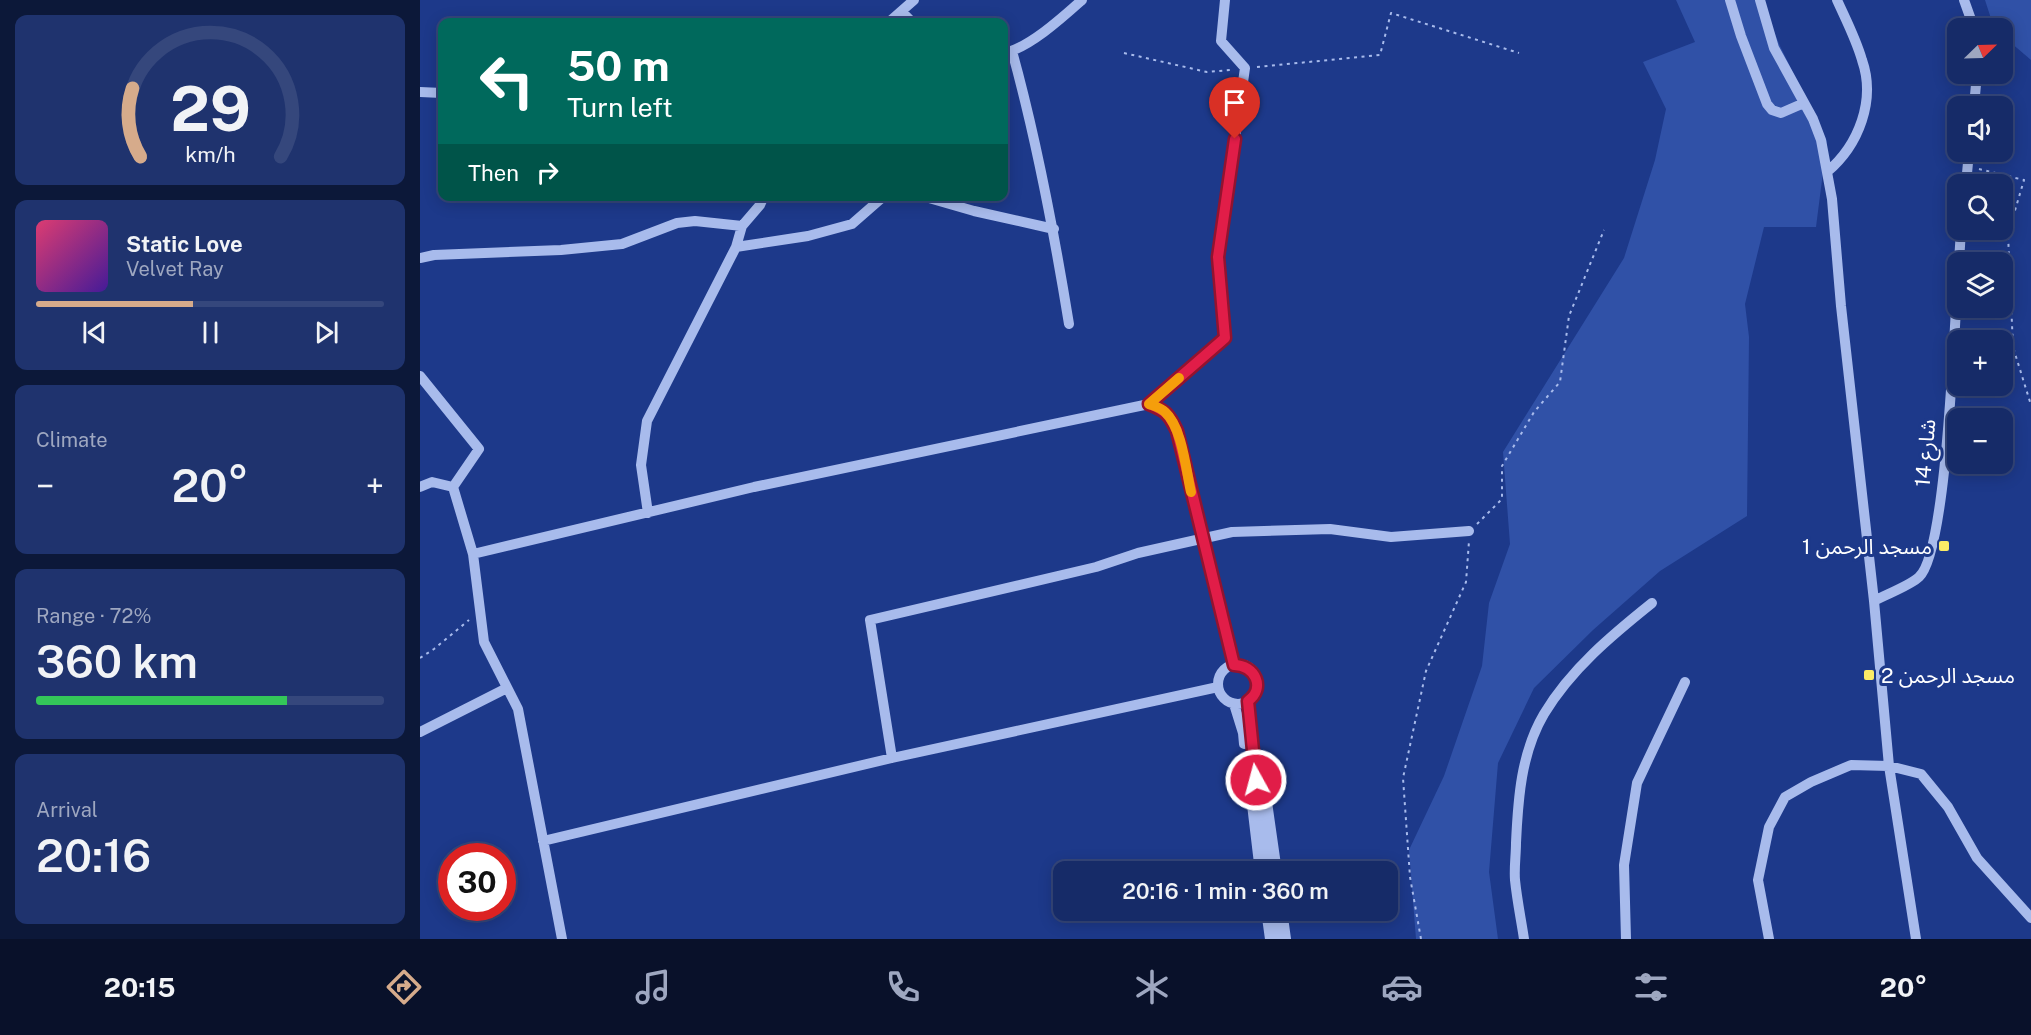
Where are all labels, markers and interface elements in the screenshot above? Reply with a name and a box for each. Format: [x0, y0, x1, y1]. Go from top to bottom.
north arrow [1947, 18, 2013, 84]
map controls [1947, 18, 2013, 474]
text: 50 m [567, 41, 670, 90]
icon: left [468, 42, 546, 120]
text: 29 [170, 72, 250, 145]
pin [1209, 77, 1260, 139]
icon: arrive [1218, 86, 1251, 119]
text: Turn left [567, 91, 673, 123]
button: sound [1947, 96, 2013, 162]
text: km/h [185, 142, 235, 167]
icon: right [531, 156, 564, 189]
text: Then [468, 160, 519, 186]
button: search [1947, 174, 2013, 240]
text: Static Love [126, 231, 243, 257]
button: layers [1947, 252, 2013, 318]
text: Velvet Ray [126, 257, 224, 281]
icon: previous [78, 316, 111, 349]
icon: pause [194, 316, 227, 349]
icon: next [310, 316, 343, 349]
button: + [1947, 330, 2013, 396]
button: − [1947, 408, 2013, 474]
street label: شارع 14 [1910, 418, 1943, 488]
text: Climate [36, 428, 108, 452]
text: 20° [171, 459, 249, 512]
text: − [36, 467, 54, 505]
text: + [366, 467, 384, 505]
place label: مسجد الرحمن 1 [1802, 534, 1932, 559]
marker: مسجد الرحمن 1 [1937, 539, 1951, 553]
text: Range · 72% [36, 604, 152, 628]
text: 360 km [36, 635, 198, 688]
place label: مسجد الرحمن 2 [1881, 663, 2015, 688]
marker: مسجد الرحمن 2 [1862, 668, 1876, 682]
position arrow [1224, 748, 1288, 812]
text: Arrival [36, 798, 98, 822]
text: 20:16 [36, 829, 151, 882]
speed limit sign: 30 [438, 843, 516, 921]
text: 20:16 · 1 min · 360 m [1122, 878, 1329, 904]
icon: directions [383, 966, 425, 1008]
icon: music [632, 966, 674, 1008]
icon: phone [882, 966, 924, 1008]
icon: climate [1131, 966, 1173, 1008]
icon: car [1381, 966, 1423, 1008]
icon: filters [1630, 966, 1672, 1008]
text: 20:15 [104, 971, 175, 1003]
text: 20° [1880, 971, 1927, 1003]

